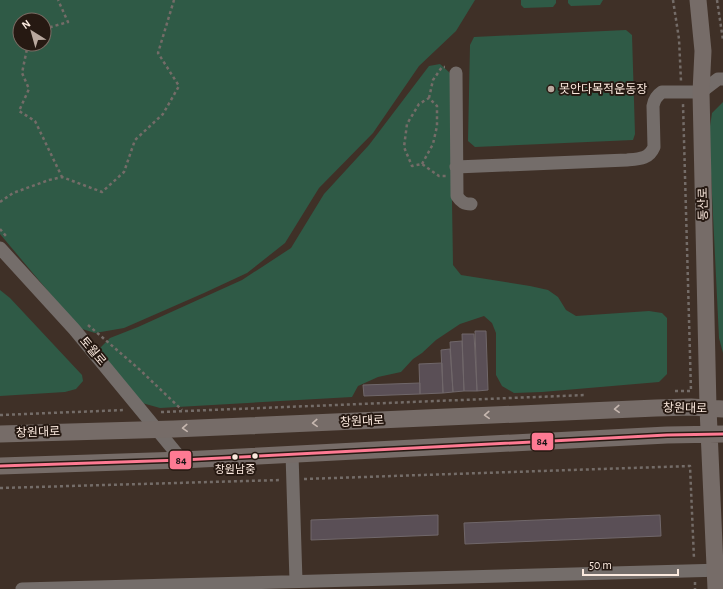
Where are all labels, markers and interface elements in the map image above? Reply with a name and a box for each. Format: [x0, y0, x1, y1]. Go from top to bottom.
north arrow [12, 12, 52, 52]
text: N [20, 18, 33, 31]
place label: 못안다목적운동장 [559, 83, 647, 95]
marker: 못안다목적운동장 [546, 84, 556, 94]
street label: 동산로 [697, 187, 709, 221]
street label: 토월로 [78, 334, 108, 368]
street label: 창원대로 [663, 402, 707, 414]
one-way arrow [614, 405, 620, 414]
one-way arrow [484, 411, 490, 419]
street label: 창원대로 [340, 414, 384, 428]
one-way arrow [312, 418, 318, 427]
one-way arrow [182, 424, 188, 433]
street label: 창원대로 [16, 425, 60, 439]
line badge: 84 [531, 432, 554, 451]
text: 84 [537, 436, 548, 447]
line badge: 84 [169, 450, 192, 470]
unlabelled marker [250, 451, 260, 461]
marker: 창원남중 [230, 452, 240, 462]
text: 84 [176, 455, 187, 466]
place label: 창원남중 [215, 464, 255, 475]
scale bar [583, 551, 678, 577]
text: 50 m [589, 559, 612, 571]

